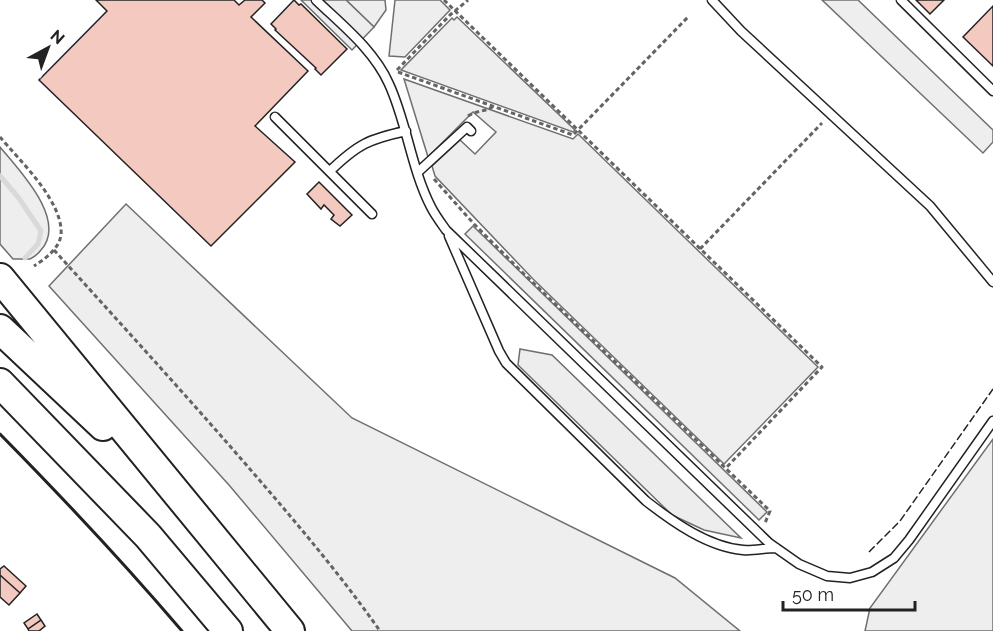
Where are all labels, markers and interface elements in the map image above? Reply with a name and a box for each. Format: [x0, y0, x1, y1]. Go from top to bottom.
north arrow [18, 18, 78, 78]
text: N [47, 26, 68, 48]
scale bar [783, 574, 915, 612]
text: 50 m [792, 584, 834, 605]

